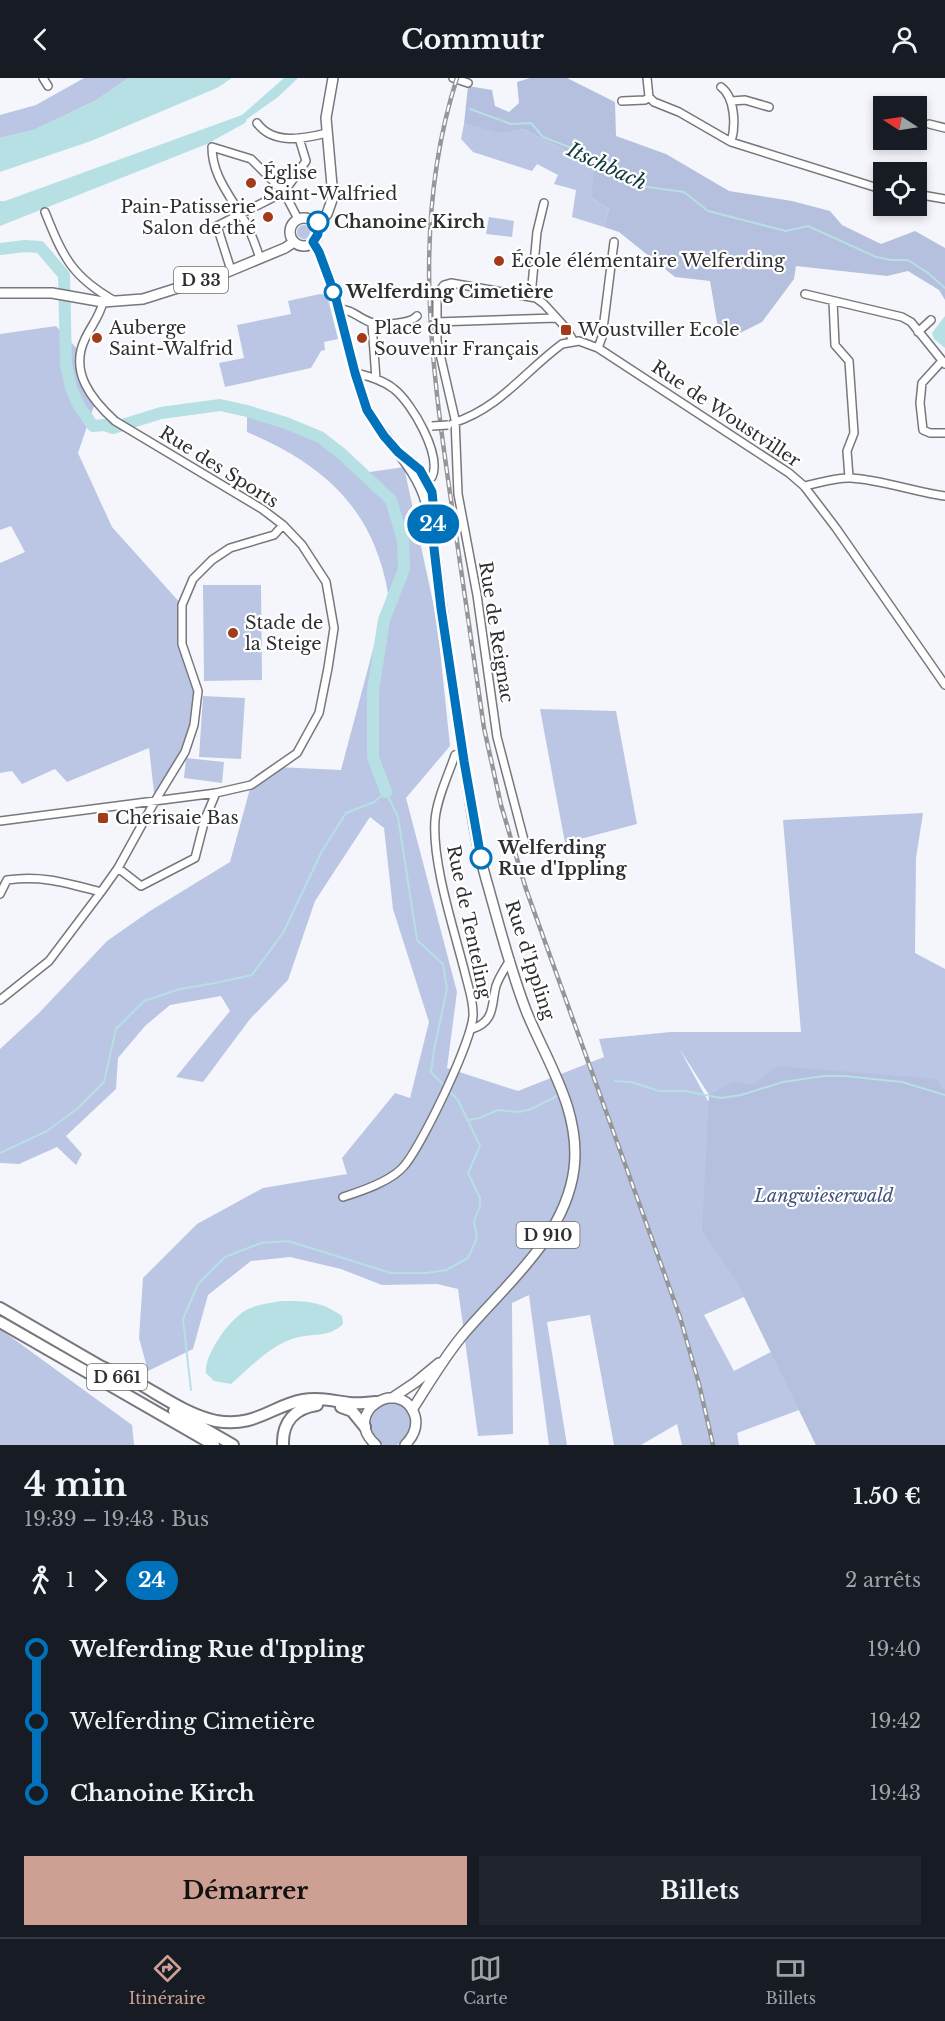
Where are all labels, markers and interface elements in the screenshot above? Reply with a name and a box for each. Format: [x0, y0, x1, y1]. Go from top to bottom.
icon: back [24, 23, 57, 56]
text: Commutr [401, 23, 544, 56]
icon: person [888, 23, 921, 56]
north arrow [873, 96, 927, 150]
map controls [873, 96, 927, 216]
water label: Itschbach [562, 137, 651, 195]
place label: Église Saint-Walfried [263, 161, 398, 205]
button: locate [873, 162, 927, 216]
marker: Église Saint-Walfried [244, 176, 258, 190]
place label: Pain-Patisserie Salon de thé [120, 196, 256, 239]
marker: Pain-Patisserie Salon de thé [261, 210, 275, 224]
marker: Chanoine Kirch [307, 211, 329, 233]
place label: Chanoine Kirch [334, 211, 485, 233]
place label: École élémentaire Welferding [511, 249, 785, 272]
marker: École élémentaire Welferding [492, 254, 506, 268]
road number: D 33 [174, 267, 228, 293]
place label: Welferding Cimetière [345, 281, 553, 303]
marker: Welferding Cimetière [324, 283, 342, 301]
place label: Auberge Saint-Walfrid [108, 317, 233, 360]
place label: Place du Souvenir Français [374, 317, 539, 360]
place label: Woustviller Ecole [577, 319, 740, 341]
marker: Woustviller Ecole [559, 323, 573, 337]
marker: Auberge Saint-Walfrid [90, 331, 104, 345]
marker: Place du Souvenir Français [355, 331, 369, 345]
street label: Rue de Woustviller [647, 356, 805, 472]
street label: Rue des Sports [155, 421, 283, 513]
line badge: 24 [406, 504, 460, 544]
text: 24 [419, 511, 447, 537]
street label: Rue de Reignac [474, 560, 518, 705]
place label: Stade de la Steige [245, 612, 323, 655]
marker: Stade de la Steige [226, 626, 240, 640]
place label: Cherisaie Bas [115, 807, 239, 829]
marker: Cherisaie Bas [96, 811, 110, 825]
place label: Welferding Rue d'Ippling [497, 837, 627, 880]
street label: Rue de Tenteling [442, 843, 496, 1001]
marker: Welferding Rue d'Ippling [470, 847, 492, 869]
street label: Rue d'Ippling [500, 897, 560, 1023]
park label: Langwieserwald [753, 1185, 894, 1207]
road number: D 910 [516, 1222, 580, 1248]
road number: D 661 [87, 1364, 147, 1390]
text: 4 min [24, 1464, 127, 1505]
text: 1.50 € [853, 1483, 921, 1510]
text: 19:39 – 19:43 · Bus [24, 1507, 209, 1531]
icon: walk [24, 1564, 57, 1597]
icon: forward [84, 1564, 117, 1597]
text: 24 [138, 1567, 166, 1593]
text: 1 [66, 1568, 75, 1592]
text: 2 arrêts [845, 1568, 921, 1592]
text: Welferding Rue d'Ippling [70, 1636, 364, 1663]
text: 19:40 [868, 1637, 921, 1661]
text: Welferding Cimetière [70, 1708, 315, 1735]
text: 19:42 [870, 1709, 921, 1733]
text: Chanoine Kirch [70, 1780, 255, 1807]
text: 19:43 [870, 1781, 921, 1805]
button: Démarrer [24, 1856, 467, 1925]
button: Billets [479, 1856, 921, 1925]
tab: Itinéraire [129, 1952, 206, 2008]
tab: Carte [463, 1952, 508, 2008]
tab: Billets [766, 1952, 816, 2008]

